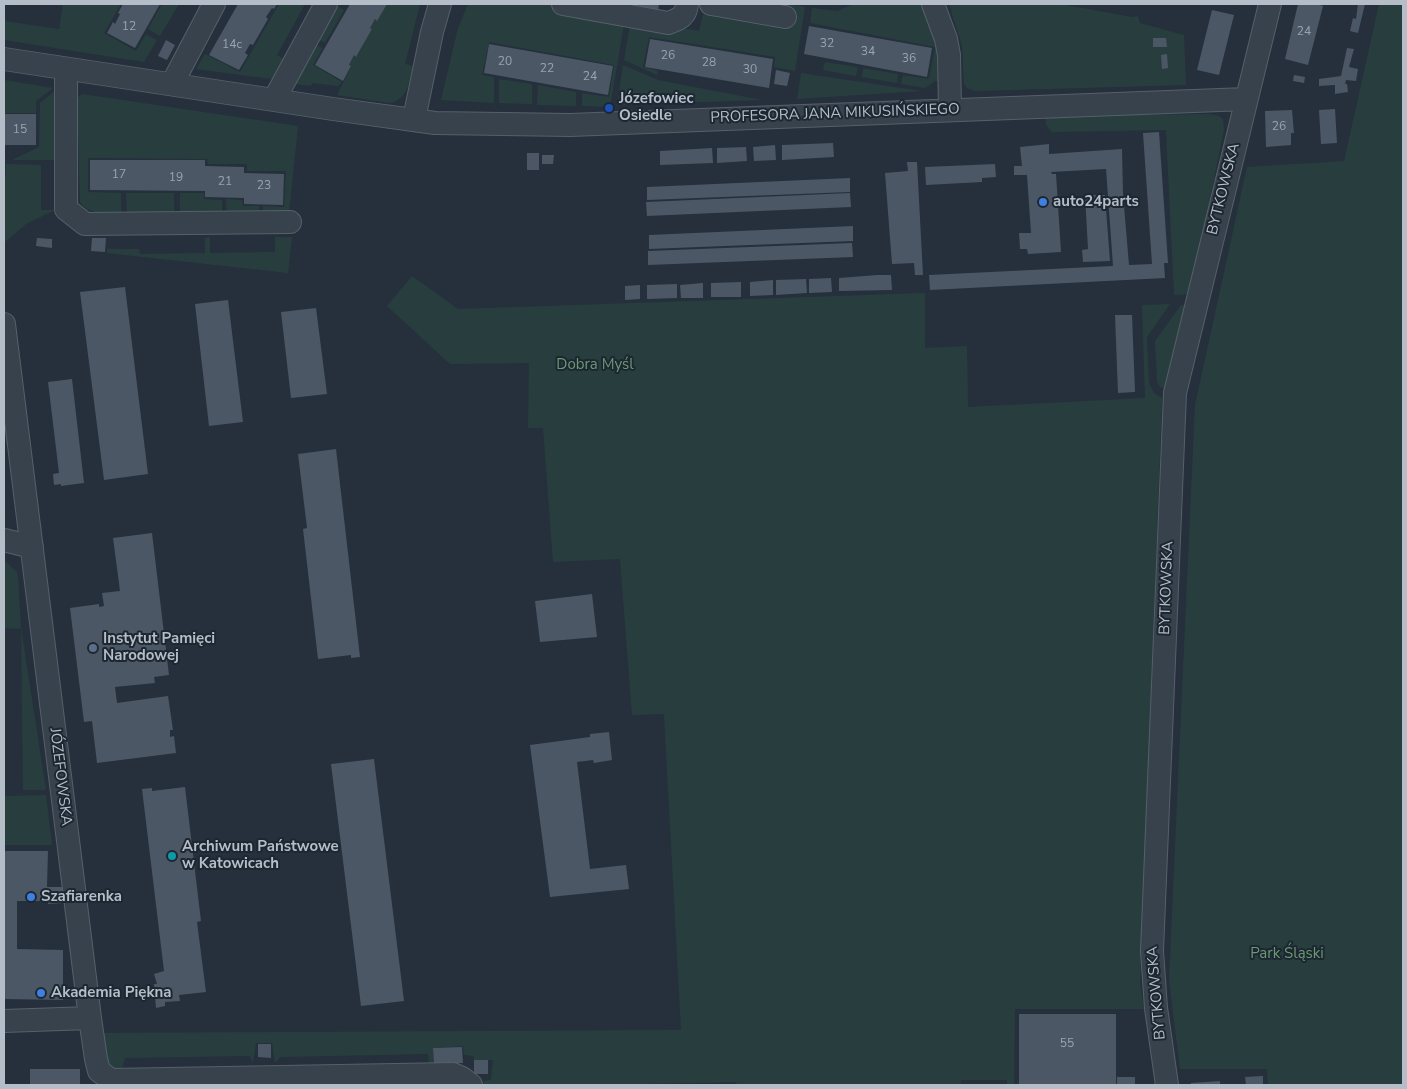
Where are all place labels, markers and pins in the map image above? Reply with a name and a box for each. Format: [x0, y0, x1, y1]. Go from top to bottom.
place label: Józefowiec Osiedle [619, 90, 693, 125]
marker: Józefowiec Osiedle [603, 102, 615, 114]
place label: auto24parts [1053, 193, 1139, 211]
marker: auto24parts [1037, 196, 1049, 208]
place label: Instytut Pamięci Narodowej [103, 630, 215, 665]
marker: Instytut Pamięci Narodowej [87, 642, 99, 654]
place label: Archiwum Państwowe w Katowicach [182, 838, 339, 873]
marker: Archiwum Państwowe w Katowicach [166, 850, 178, 862]
place label: Szafiarenka [41, 888, 122, 906]
marker: Szafiarenka [25, 891, 37, 903]
place label: Akademia Piękna [51, 984, 171, 1002]
marker: Akademia Piękna [35, 987, 47, 999]

